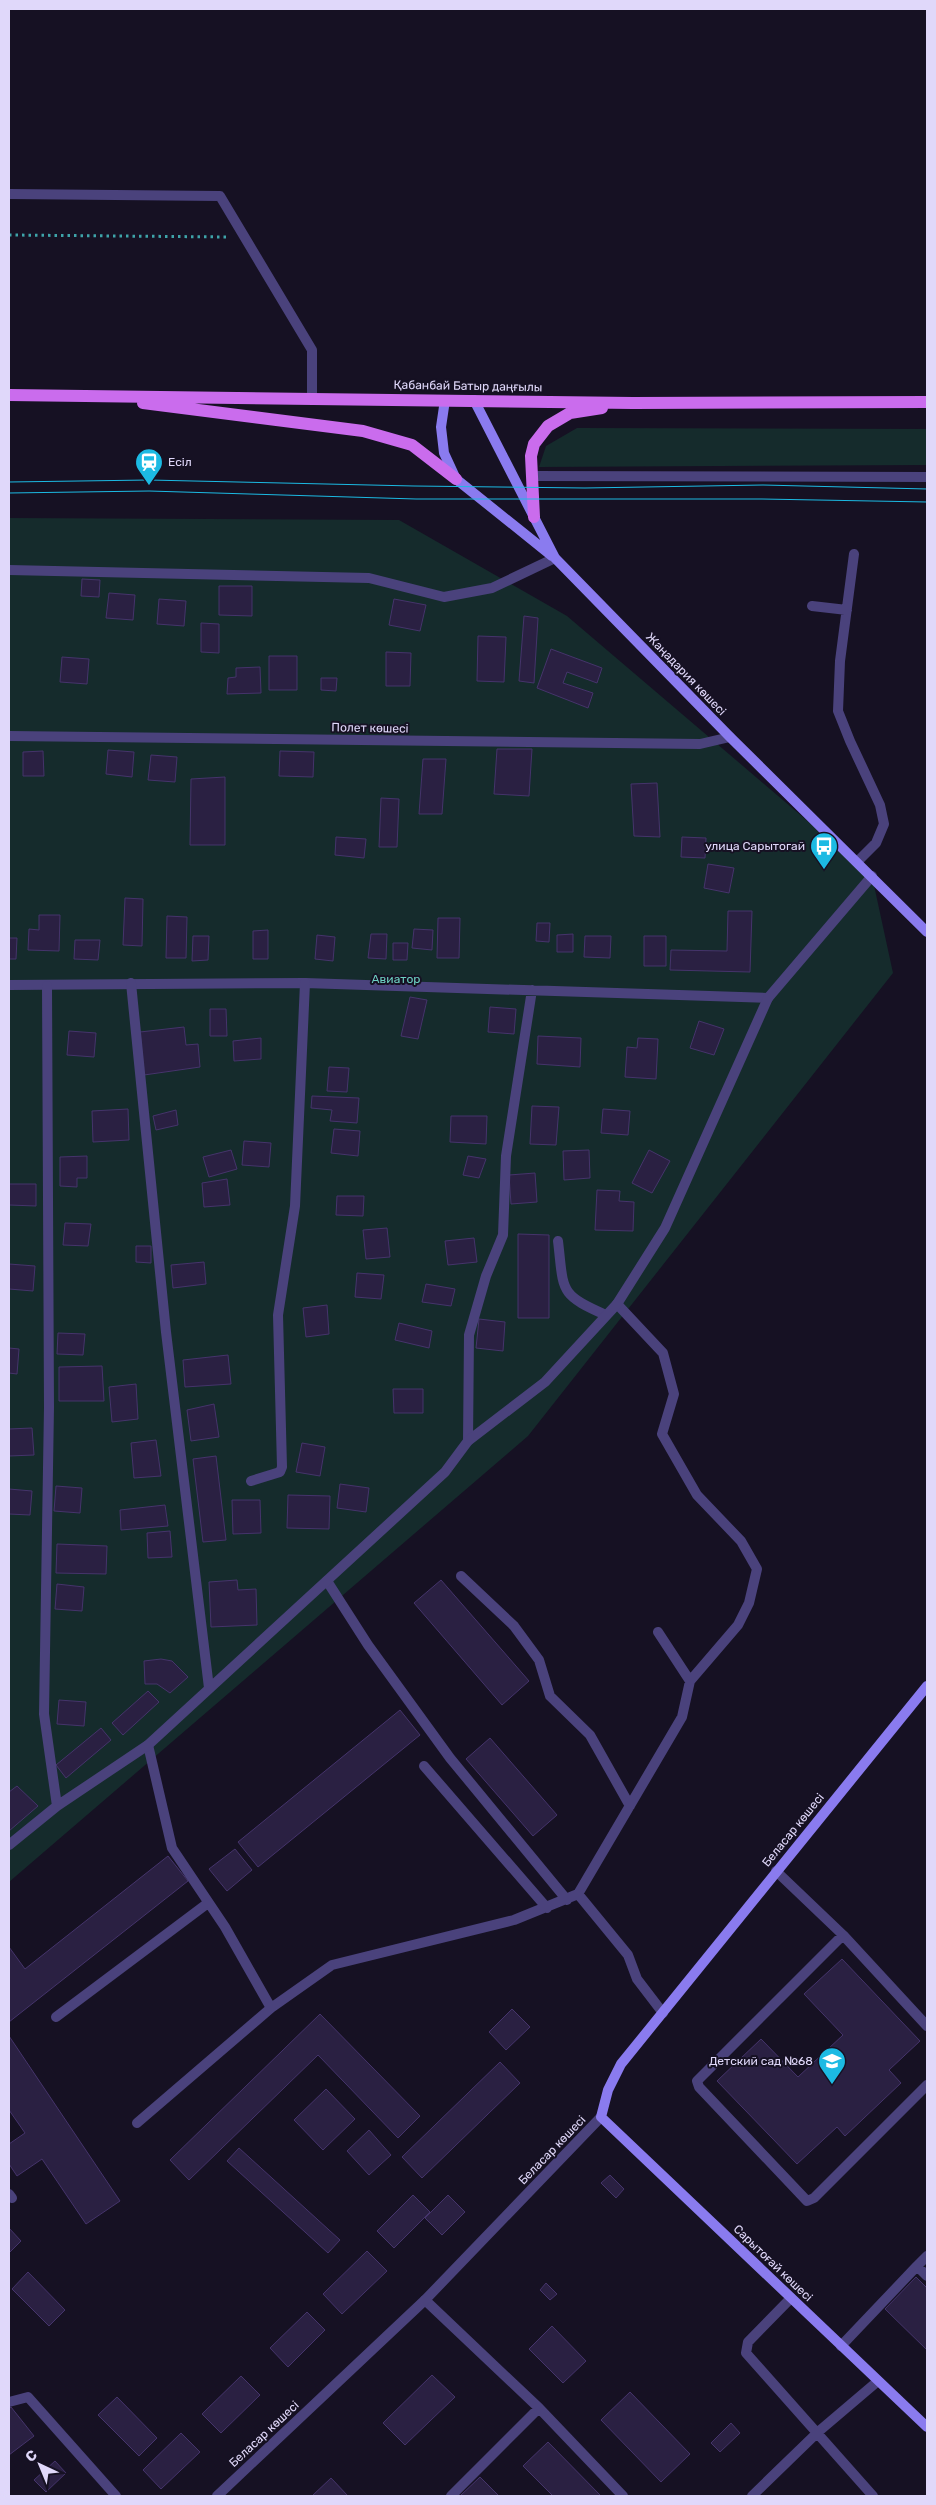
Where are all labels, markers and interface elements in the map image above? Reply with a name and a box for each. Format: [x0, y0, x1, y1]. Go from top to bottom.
street label: Қабанбай Батыр даңғылы [394, 378, 542, 394]
station icon: Есіл [134, 447, 164, 486]
place label: Есіл [168, 455, 192, 469]
street label: Жаңадария көшесі [643, 630, 729, 718]
street label: Полет көшесі [331, 720, 409, 736]
bus stop icon: улица Сарытогай [809, 831, 839, 870]
place label: улица Сарытогай [705, 839, 805, 853]
park label: Авиатор [372, 972, 420, 986]
street label: Беласар көшесі [759, 1790, 827, 1869]
school or university icon: Детский сад №68 [817, 2046, 847, 2085]
place label: Детский сад №68 [709, 2054, 813, 2068]
street label: Беласар көшесі [516, 2113, 588, 2187]
street label: Сарытоғай көшесі [731, 2222, 815, 2304]
street label: Беласар көшесі [226, 2398, 302, 2470]
north arrow [15, 2440, 65, 2490]
text: С [22, 2446, 41, 2466]

